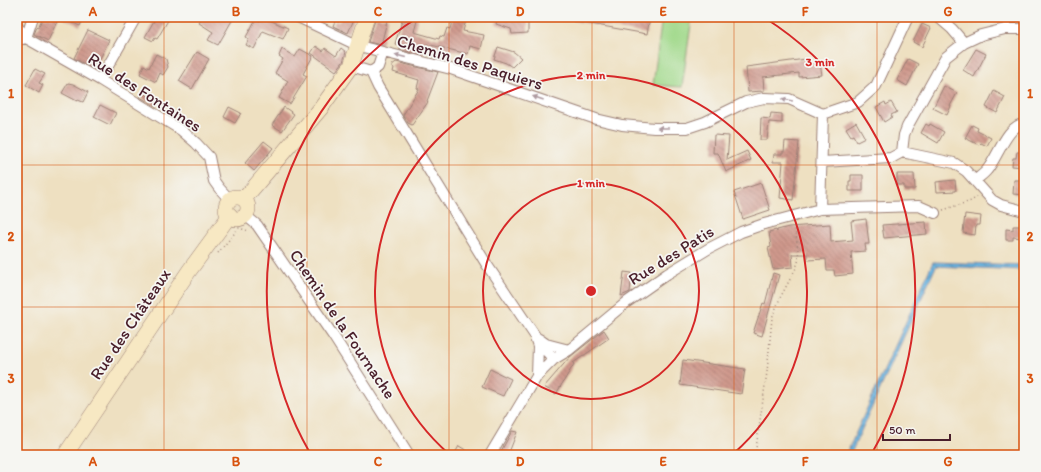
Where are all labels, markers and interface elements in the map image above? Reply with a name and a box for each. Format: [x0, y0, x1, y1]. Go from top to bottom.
text: A [88, 4, 98, 19]
text: B [232, 4, 241, 19]
text: C [374, 4, 383, 19]
text: D [516, 4, 525, 19]
text: E [659, 4, 667, 19]
text: F [802, 4, 809, 19]
text: G [944, 4, 953, 19]
street label: Chemin des Paquiers [395, 30, 545, 94]
street label: Rue des Fontaines [85, 48, 205, 136]
one-way arrow [394, 53, 406, 59]
text: 3 min [806, 55, 835, 69]
text: 2 min [577, 68, 606, 82]
text: 1 [8, 86, 14, 101]
text: 1 [1027, 86, 1033, 101]
one-way arrow [531, 95, 543, 101]
one-way arrow [781, 97, 793, 103]
one-way arrow [656, 125, 669, 131]
text: 1 min [577, 176, 606, 190]
street label: Rue des Patis [625, 221, 717, 289]
text: 2 [8, 229, 15, 244]
text: 2 [1027, 229, 1034, 244]
street label: Chemin de la Fournache [286, 246, 400, 402]
street label: Rue des Châteaux [85, 265, 175, 383]
centre of rings [584, 284, 598, 298]
text: 3 [7, 371, 15, 386]
text: 3 [1026, 371, 1034, 386]
scale bar [883, 416, 950, 442]
text: 50 m [889, 423, 915, 437]
text: A [88, 454, 98, 469]
text: B [232, 454, 241, 469]
text: C [374, 454, 383, 469]
text: D [516, 454, 525, 469]
text: E [659, 454, 667, 469]
text: F [802, 454, 809, 469]
text: G [944, 454, 953, 469]

